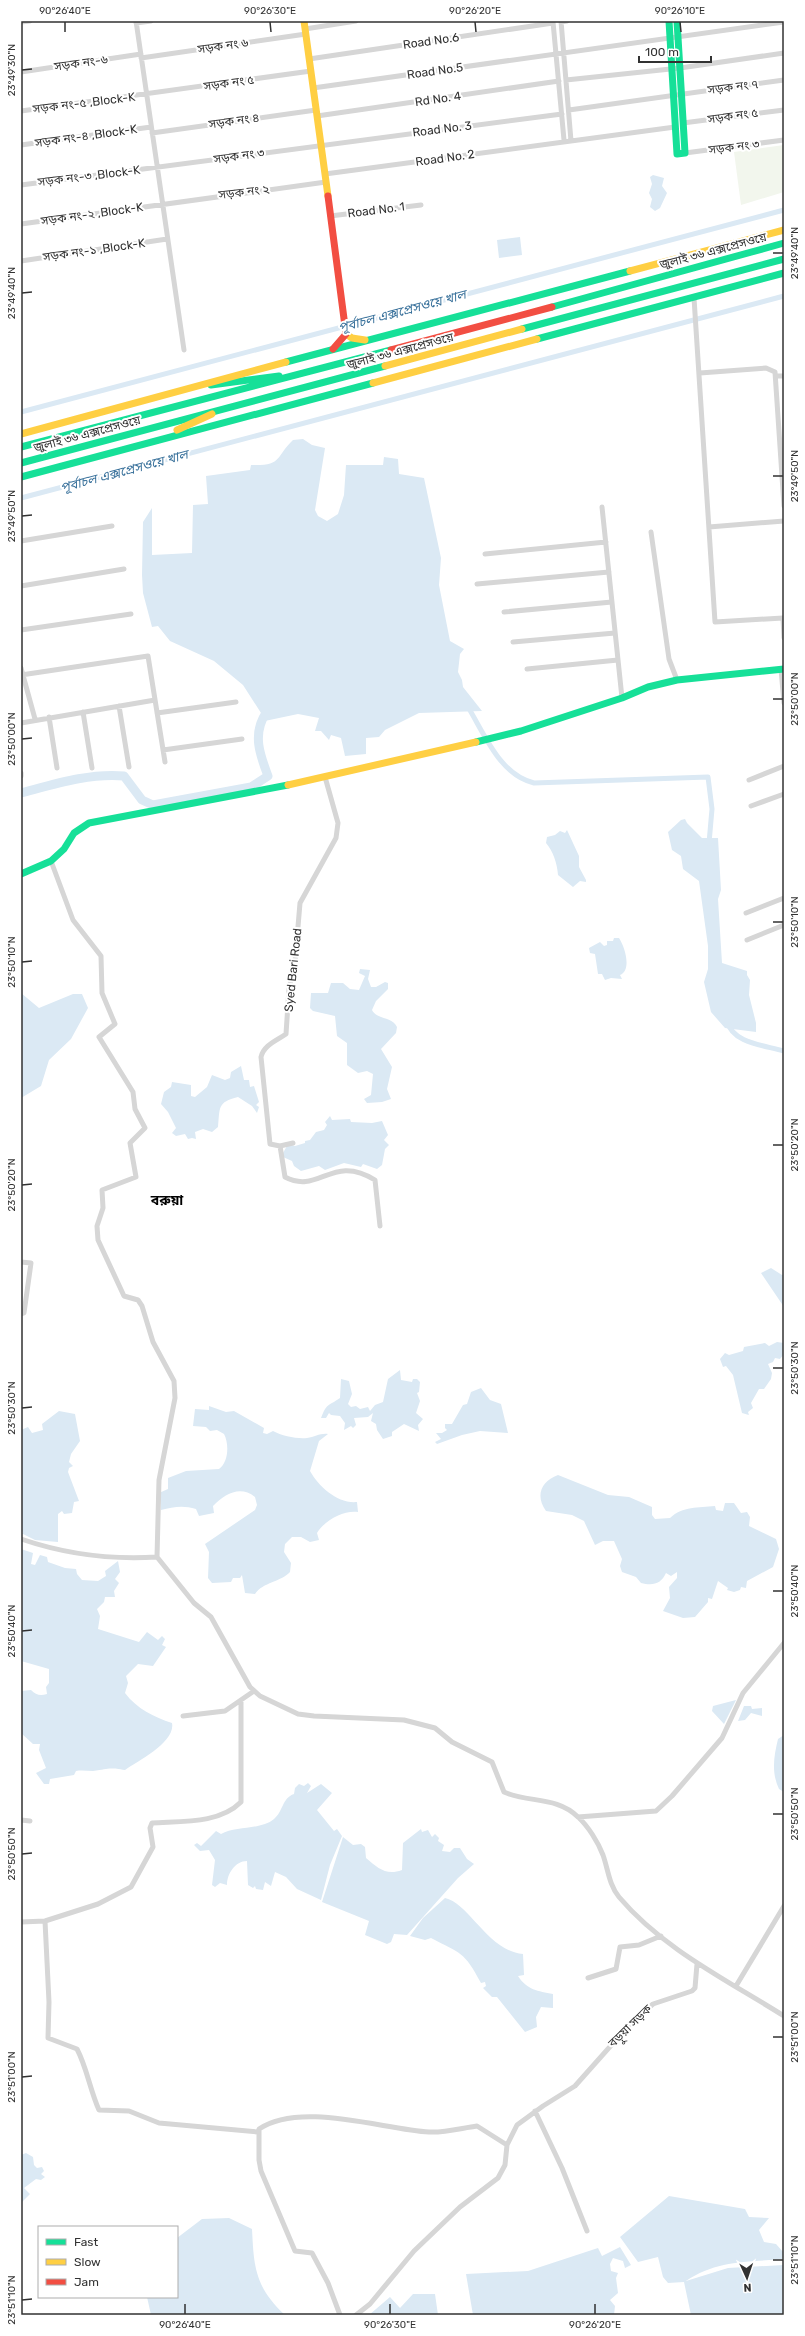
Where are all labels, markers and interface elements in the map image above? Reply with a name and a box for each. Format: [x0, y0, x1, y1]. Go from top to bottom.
text: 90°26'40"E [39, 5, 91, 17]
text: 90°26'30"E [244, 5, 296, 17]
text: 90°26'20"E [449, 5, 501, 17]
text: 90°26'10"E [655, 5, 705, 17]
street label: Road No.6 [402, 30, 460, 52]
street label: সড়ক নং ৬ [196, 36, 249, 57]
scale bar [639, 38, 711, 64]
text: 23°49'30"N [6, 44, 18, 96]
text: 100 m [645, 45, 679, 59]
street label: সড়ক নং-৬ [52, 52, 109, 74]
street label: Road No.5 [406, 60, 464, 82]
street label: সড়ক নং ৫ [202, 73, 255, 94]
street label: সড়ক নং ৭ [706, 77, 759, 97]
street label: Rd No. 4 [414, 89, 462, 109]
street label: সড়ক নং-৫ ,Block-K [31, 90, 137, 116]
street label: সড়ক নং ৫ [706, 106, 759, 127]
street label: সড়ক নং ৪ [207, 111, 260, 132]
street label: Road No. 3 [412, 118, 472, 140]
street label: সড়ক নং-৪ ,Block-K [33, 122, 139, 150]
street label: সড়ক নং ৩ [707, 137, 760, 157]
street label: সড়ক নং ৩ [212, 146, 265, 167]
street label: Road No. 2 [415, 147, 475, 169]
street label: সড়ক নং-৩ ,Block-K [36, 163, 142, 189]
street label: সড়ক নং ২ [217, 182, 270, 202]
street label: সড়ক নং-২ ,Block-K [39, 200, 145, 228]
street label: Road No. 1 [347, 200, 405, 220]
text: 23°49'40"N [789, 227, 801, 279]
street label: জুলাই ৩৬ এক্সপ্রেসওয়ে [657, 229, 768, 272]
street label: সড়ক নং-১ ,Block-K [41, 236, 147, 264]
text: 23°49'40"N [6, 267, 18, 319]
water label: পূর্বাচল এক্সপ্রেসওয়ে খাল [337, 286, 470, 336]
street label: জুলাই ৩৬ এক্সপ্রেসওয়ে [344, 329, 455, 372]
street label: জুলাই ৩৬ এক্সপ্রেসওয়ে [31, 412, 142, 455]
water label: পূর্বাচল এক্সপ্রেসওয়ে খাল [59, 446, 192, 496]
text: 23°49'50"N [789, 450, 801, 502]
text: 23°49'50"N [6, 490, 18, 542]
text: 23°50'00"N [789, 672, 801, 726]
text: 23°50'00"N [6, 712, 18, 766]
text: 23°50'10"N [789, 896, 801, 948]
street label: Syed Bari Road [282, 927, 304, 1013]
text: 23°50'10"N [6, 936, 18, 988]
text: 23°50'20"N [789, 1118, 801, 1172]
text: 23°50'20"N [6, 1158, 18, 1212]
district label: বরুয়া [150, 1192, 184, 1209]
text: 23°50'30"N [789, 1341, 801, 1395]
text: 23°50'30"N [6, 1381, 18, 1435]
text: 23°50'40"N [789, 1564, 801, 1617]
text: 23°50'40"N [6, 1604, 18, 1657]
text: 23°50'50"N [789, 1787, 801, 1841]
text: 23°50'50"N [6, 1827, 18, 1881]
street label: বড়ুয়া সড়ক [605, 2002, 657, 2053]
text: 23°51'00"N [789, 2011, 801, 2063]
text: 23°51'00"N [6, 2051, 18, 2103]
legend [38, 2226, 178, 2298]
text: Fast [74, 2235, 98, 2249]
text: 23°51'10"N [789, 2235, 801, 2285]
text: Slow [74, 2255, 101, 2269]
north arrow [727, 2258, 767, 2298]
text: 23°51'10"N [6, 2275, 18, 2325]
text: Jam [74, 2275, 99, 2289]
text: N [743, 2281, 752, 2294]
text: 90°26'40"E [159, 2319, 211, 2331]
text: 90°26'30"E [364, 2319, 416, 2331]
text: 90°26'20"E [569, 2319, 621, 2331]

